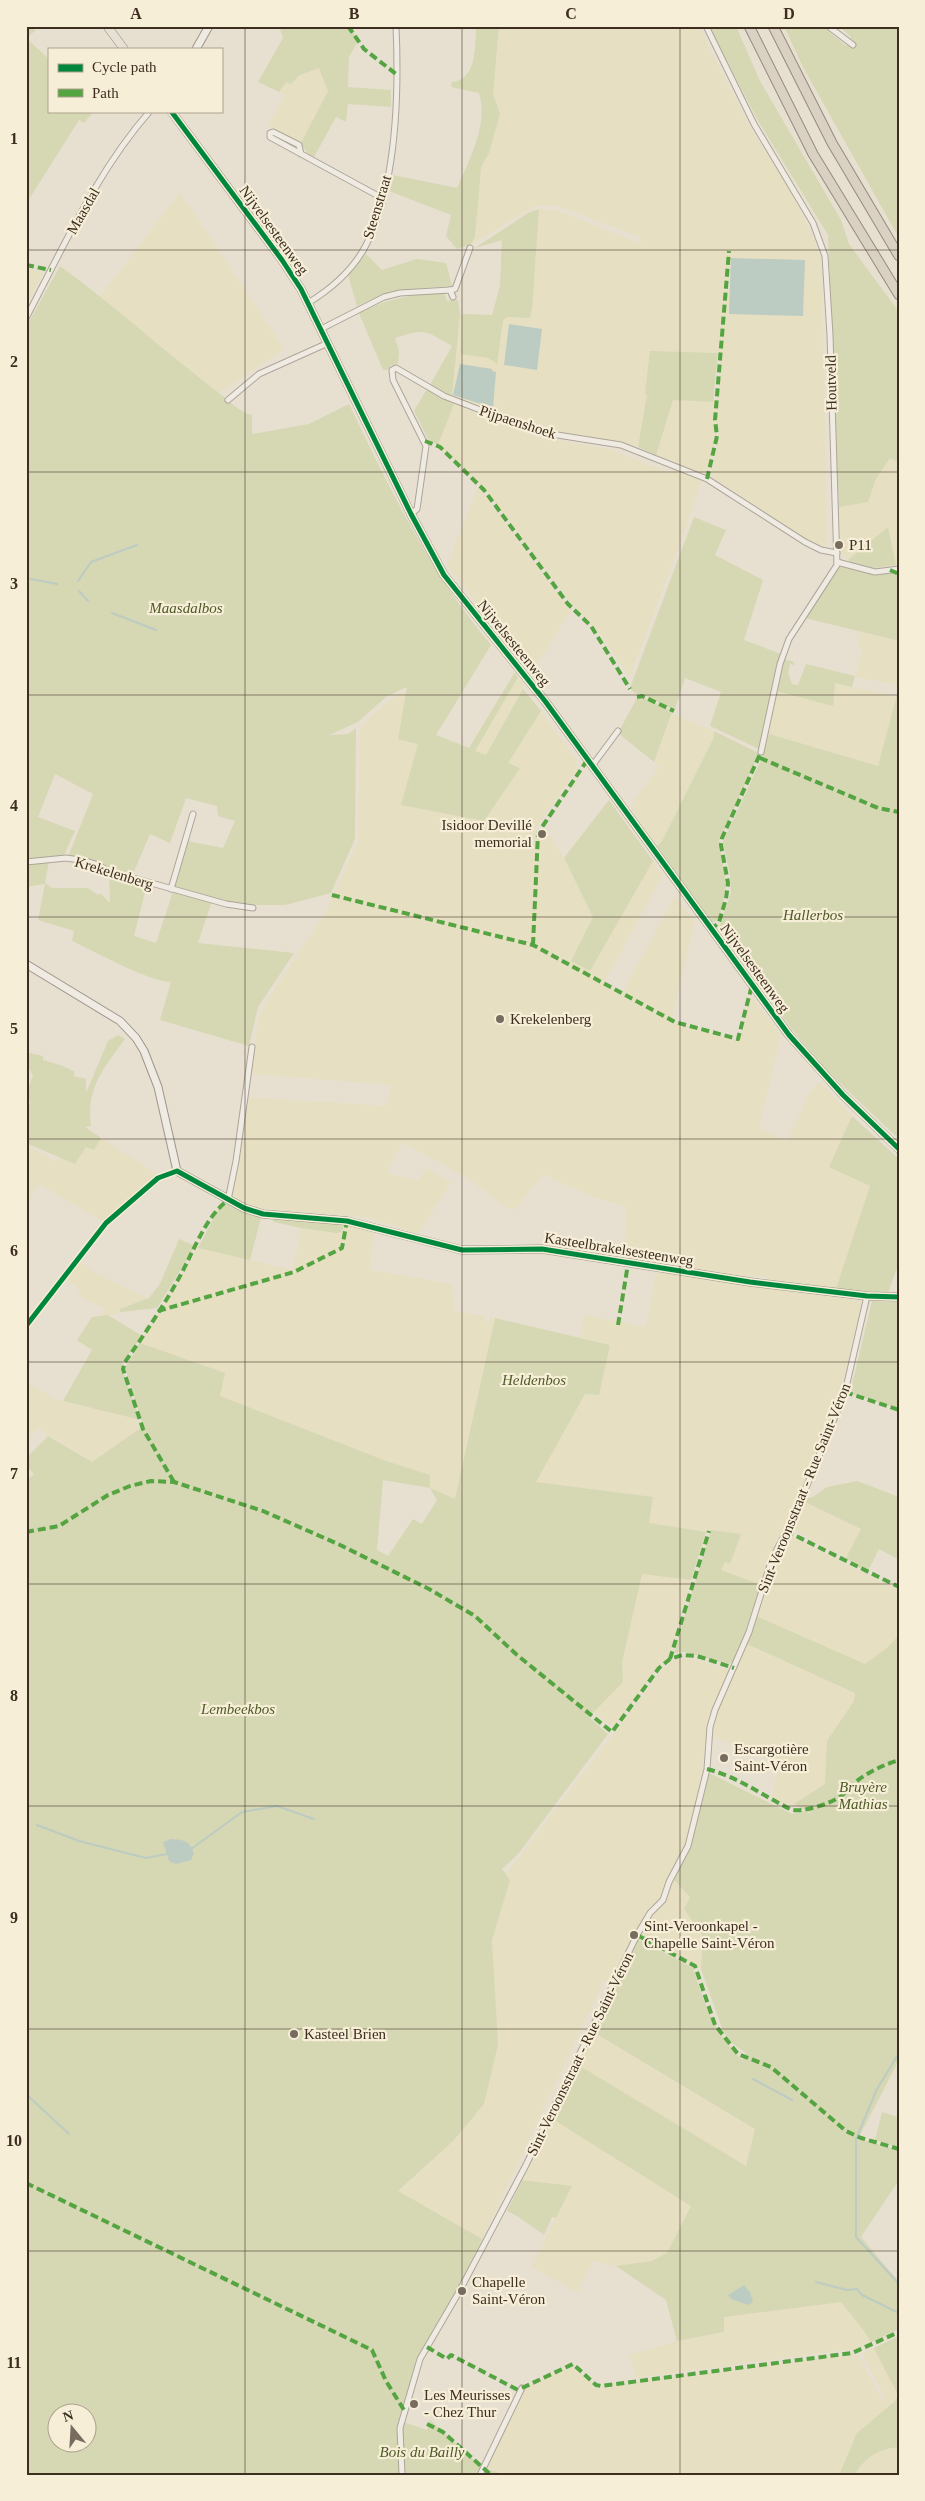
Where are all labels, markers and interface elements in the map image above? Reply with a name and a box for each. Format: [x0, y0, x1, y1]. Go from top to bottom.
text: A [130, 5, 142, 22]
text: B [349, 5, 360, 22]
text: C [565, 5, 577, 22]
text: D [783, 5, 795, 22]
legend [48, 48, 222, 112]
text: Cycle path [92, 59, 157, 75]
text: Path [92, 85, 119, 101]
text: 1 [10, 130, 18, 147]
street label: Steenstraat [360, 172, 395, 241]
street label: Nijvelsesteenweg [236, 182, 312, 278]
street label: Maasdal [63, 185, 103, 237]
text: 2 [10, 353, 18, 370]
street label: Houtveld [823, 354, 839, 411]
street label: Pijpaenshoek [477, 402, 559, 442]
place label: P11 [849, 537, 872, 553]
marker: P11 [833, 539, 845, 551]
text: 3 [10, 575, 18, 592]
street label: Nijvelsesteenweg [474, 597, 554, 690]
park label: Maasdalbos [148, 600, 223, 616]
text: 4 [10, 797, 18, 814]
place label: Isidoor Devillé memorial [442, 817, 532, 850]
marker: Isidoor Devillé memorial [536, 828, 548, 840]
street label: Krekelenberg [73, 853, 156, 893]
park label: Hallerbos [782, 907, 843, 923]
street label: Nijvelsesteenweg [717, 920, 793, 1016]
place label: Krekelenberg [510, 1011, 592, 1027]
marker: Krekelenberg [494, 1013, 506, 1025]
text: 5 [10, 1020, 18, 1037]
street label: Kasteelbrakelsesteenweg [543, 1229, 695, 1269]
text: 6 [10, 1242, 18, 1259]
park label: Heldenbos [501, 1372, 566, 1388]
street label: Sint-Veroonsstraat - Rue Saint-Véron [755, 1380, 854, 1595]
text: 7 [10, 1465, 18, 1482]
text: 8 [10, 1687, 18, 1704]
park label: Lembeekbos [200, 1701, 275, 1717]
place label: Escargotière Saint-Véron [734, 1741, 809, 1774]
marker: Escargotière Saint-Véron [718, 1752, 730, 1764]
park label: Bruyère Mathias [837, 1779, 888, 1812]
text: 9 [10, 1909, 18, 1926]
place label: Sint-Veroonkapel - Chapelle Saint-Véron [644, 1918, 775, 1951]
marker: Sint-Veroonkapel - Chapelle Saint-Véron [628, 1929, 640, 1941]
street label: Sint-Veroonsstraat - Rue Saint-Véron [524, 1949, 637, 2158]
place label: Kasteel Brien [304, 2026, 387, 2042]
marker: Kasteel Brien [288, 2028, 300, 2040]
text: 10 [6, 2132, 22, 2149]
place label: Chapelle Saint-Véron [472, 2274, 546, 2307]
marker: Chapelle Saint-Véron [456, 2285, 468, 2297]
text: 11 [6, 2354, 22, 2371]
place label: Les Meurisses - Chez Thur [424, 2387, 510, 2420]
marker: Les Meurisses - Chez Thur [408, 2398, 420, 2410]
north arrow [48, 2404, 98, 2454]
text: N [61, 2407, 75, 2425]
park label: Bois du Bailly [380, 2444, 465, 2460]

